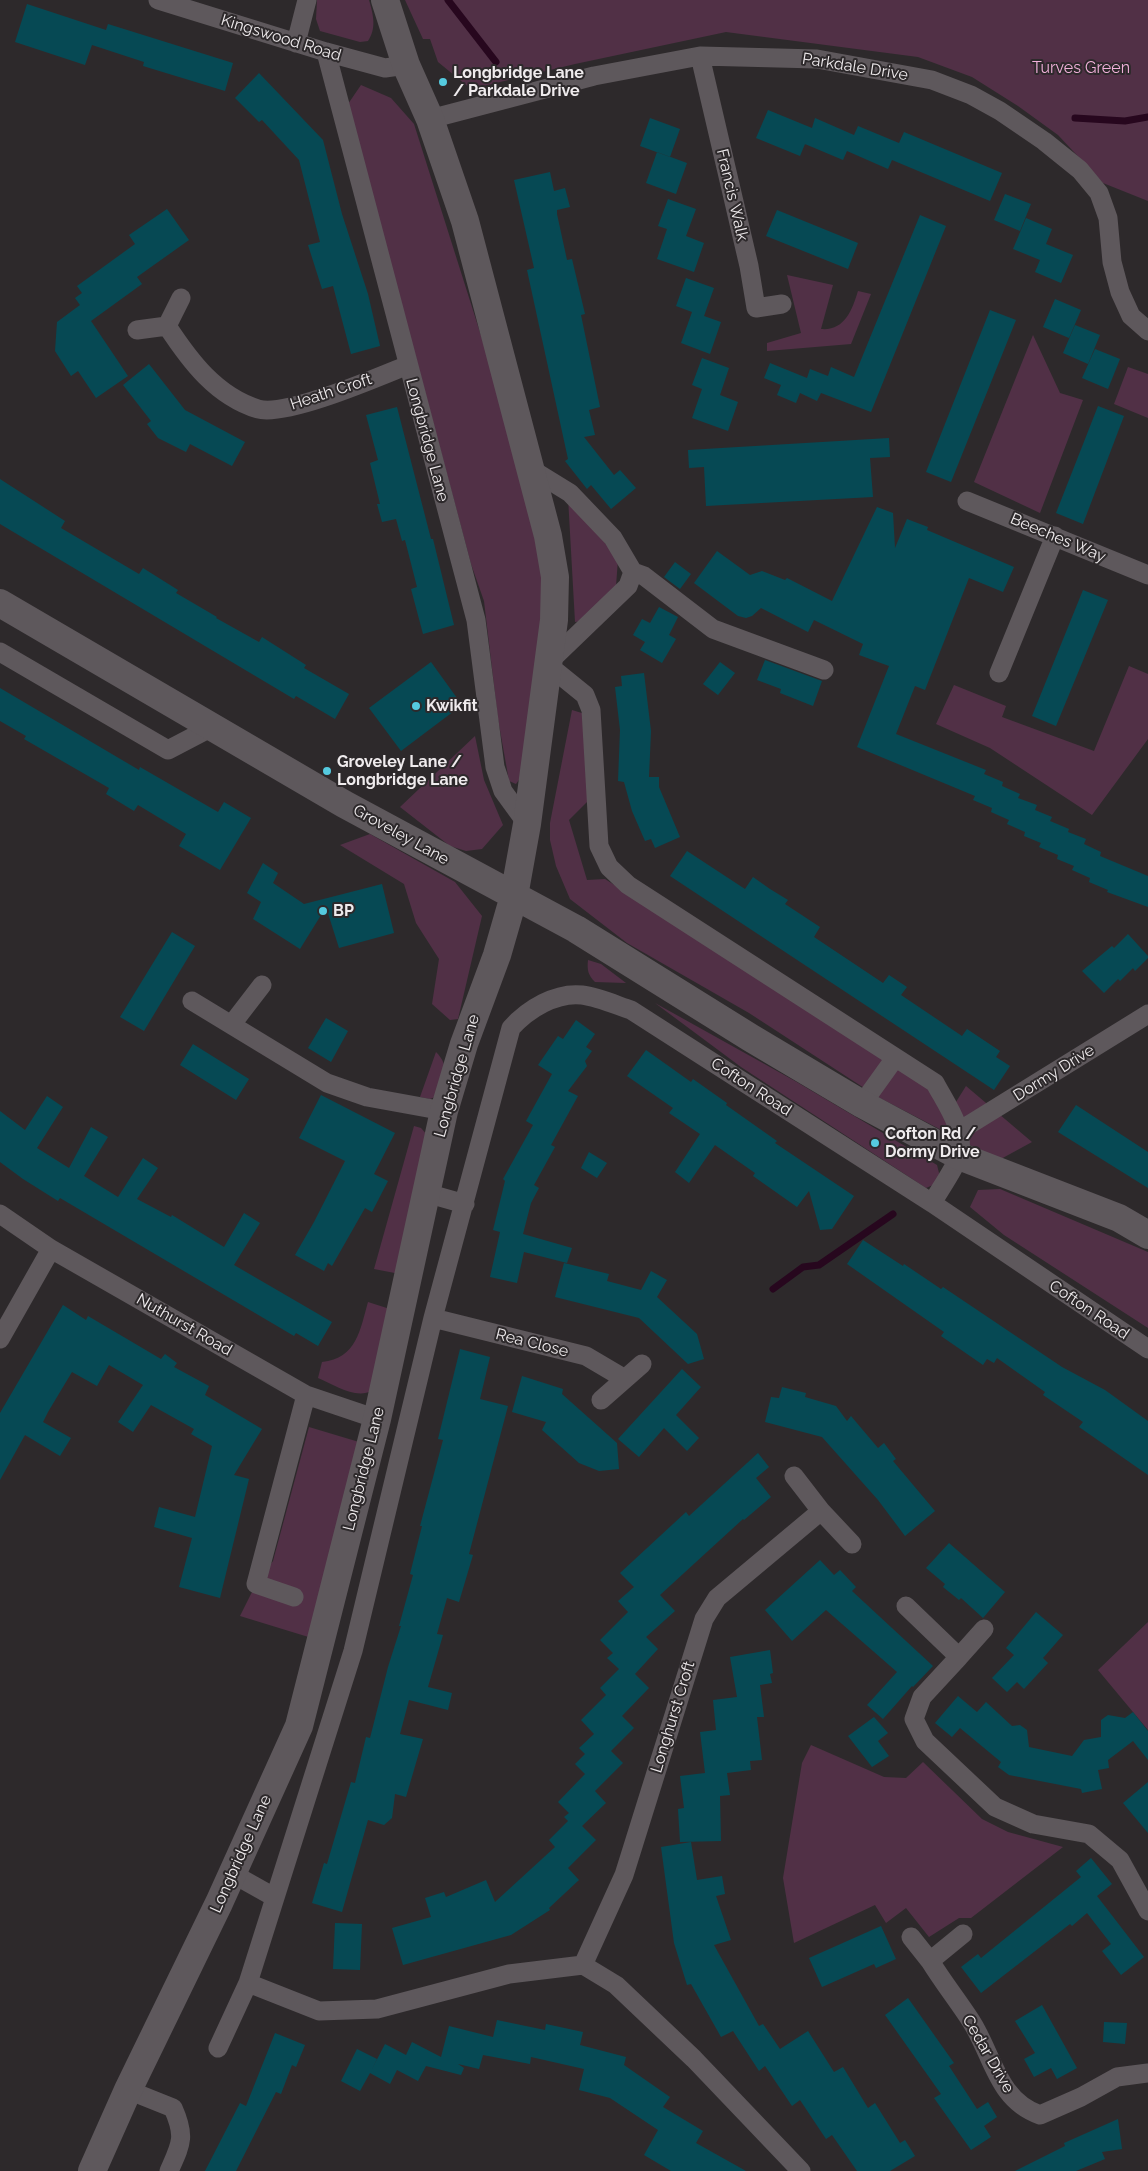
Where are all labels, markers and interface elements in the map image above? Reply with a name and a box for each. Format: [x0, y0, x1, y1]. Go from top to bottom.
street label: Kingswood Road [219, 11, 343, 65]
street label: Parkdale Drive [801, 49, 909, 85]
park label: Turves Green [1032, 58, 1130, 78]
place label: Longbridge Lane / Parkdale Drive [453, 63, 584, 101]
marker: Longbridge Lane / Parkdale Drive [437, 76, 449, 88]
street label: Francis Walk [712, 147, 752, 243]
street label: Heath Croft [288, 370, 374, 414]
street label: Longbridge Lane [401, 376, 453, 504]
street label: Beeches Way [1007, 509, 1109, 567]
place label: Kwikfit [426, 696, 478, 716]
marker: Kwikfit [410, 700, 422, 712]
place label: Groveley Lane / Longbridge Lane [337, 752, 468, 790]
marker: Groveley Lane / Longbridge Lane [321, 765, 333, 777]
street label: Groveley Lane [350, 801, 452, 869]
place label: BP [333, 901, 354, 921]
marker: BP [317, 905, 329, 917]
street label: Longbridge Lane [430, 1012, 484, 1140]
street label: Dormy Drive [1010, 1040, 1098, 1106]
street label: Cofton Road [707, 1054, 795, 1120]
place label: Cofton Rd / Dormy Drive [885, 1124, 980, 1162]
marker: Cofton Rd / Dormy Drive [869, 1137, 881, 1149]
street label: Cofton Road [1045, 1276, 1133, 1344]
street label: Nuthurst Road [133, 1290, 235, 1360]
street label: Rea Close [494, 1325, 570, 1361]
street label: Longbridge Lane [339, 1405, 389, 1533]
street label: Longhurst Croft [647, 1659, 699, 1775]
street label: Longbridge Lane [206, 1792, 276, 1916]
street label: Cedar Drive [958, 2012, 1018, 2096]

